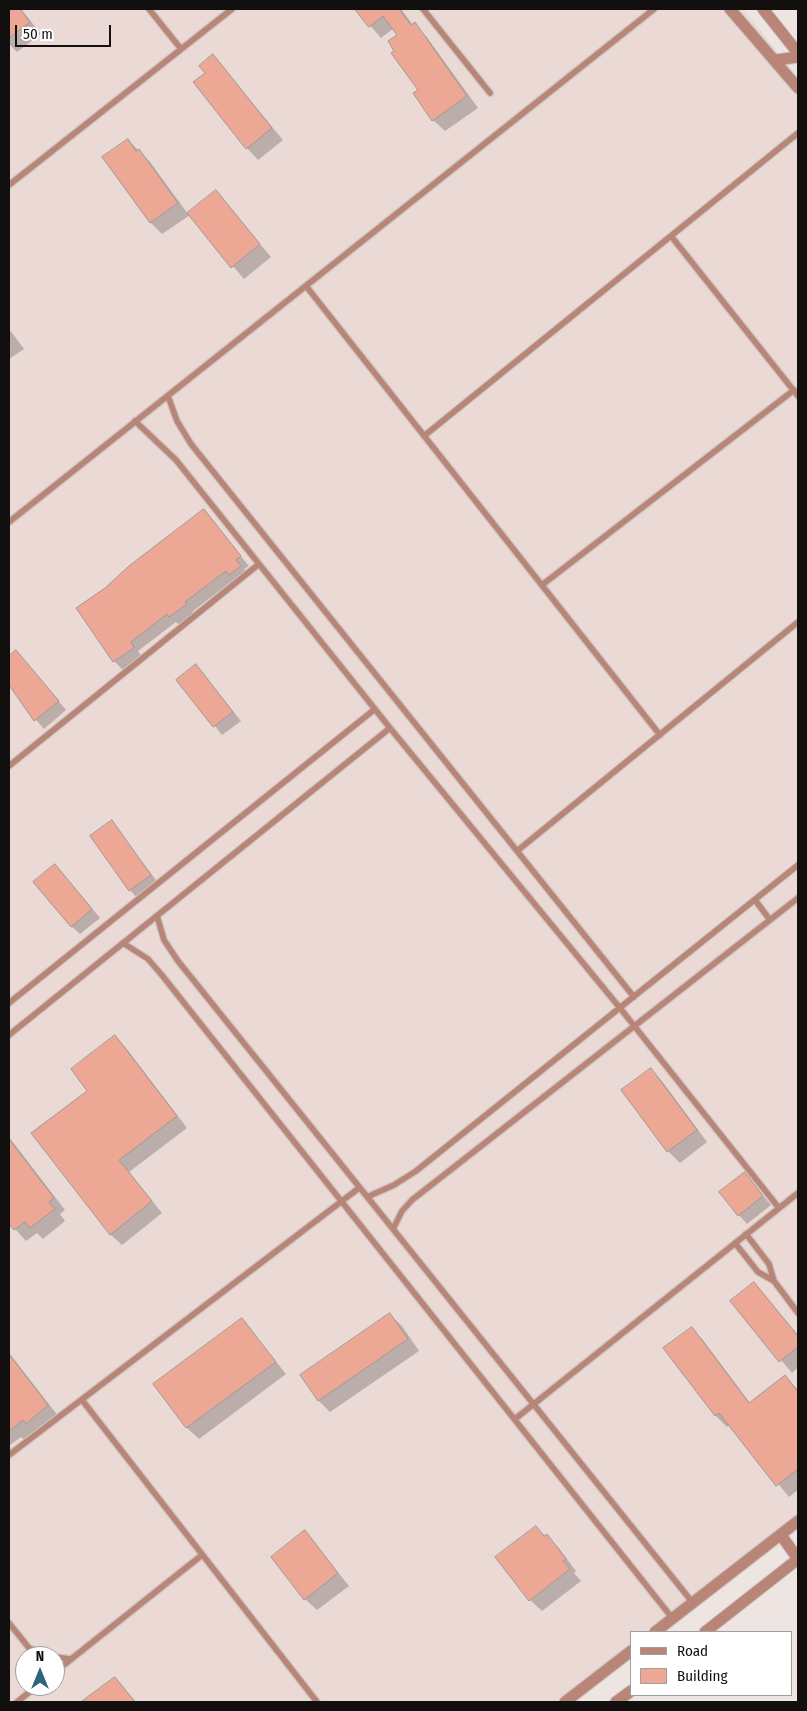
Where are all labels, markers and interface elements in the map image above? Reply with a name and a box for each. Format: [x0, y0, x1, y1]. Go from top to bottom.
scale bar [18, 15, 114, 47]
text: 50 m [23, 25, 53, 43]
legend [630, 1631, 792, 1696]
text: Road [677, 1642, 708, 1660]
north arrow [15, 1646, 65, 1696]
text: N [36, 1648, 44, 1665]
text: Building [677, 1667, 728, 1685]

